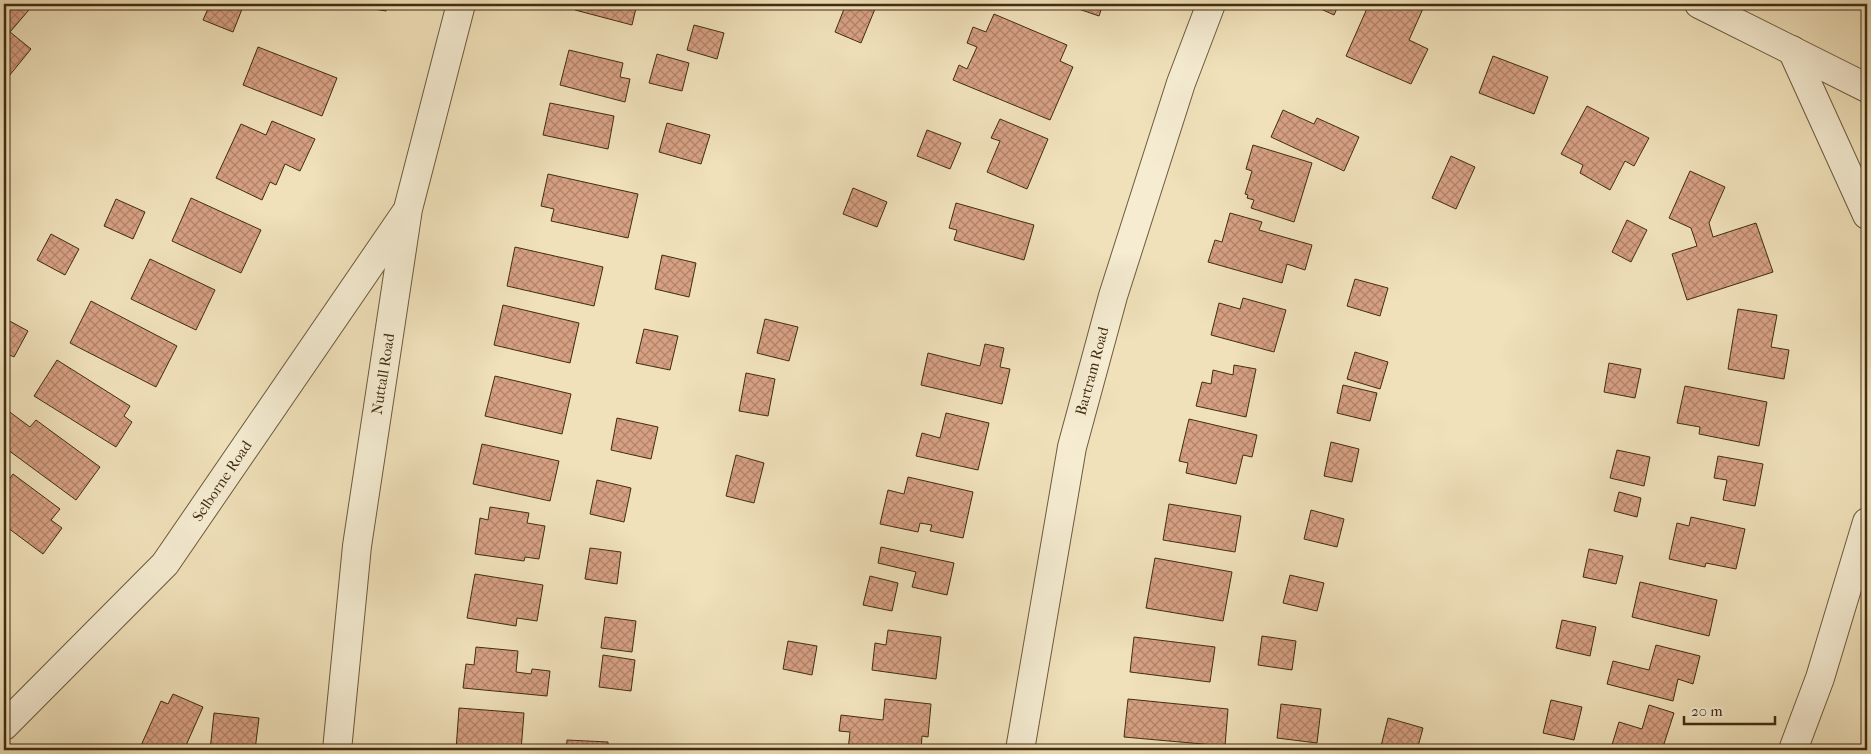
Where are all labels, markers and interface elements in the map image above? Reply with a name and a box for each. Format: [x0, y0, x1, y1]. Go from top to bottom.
street label: Bartram Road [1072, 324, 1113, 417]
street label: Nuttall Road [368, 331, 398, 416]
street label: Selborne Road [188, 437, 256, 525]
scale bar [1684, 694, 1775, 726]
text: 20 m [1691, 702, 1723, 720]

